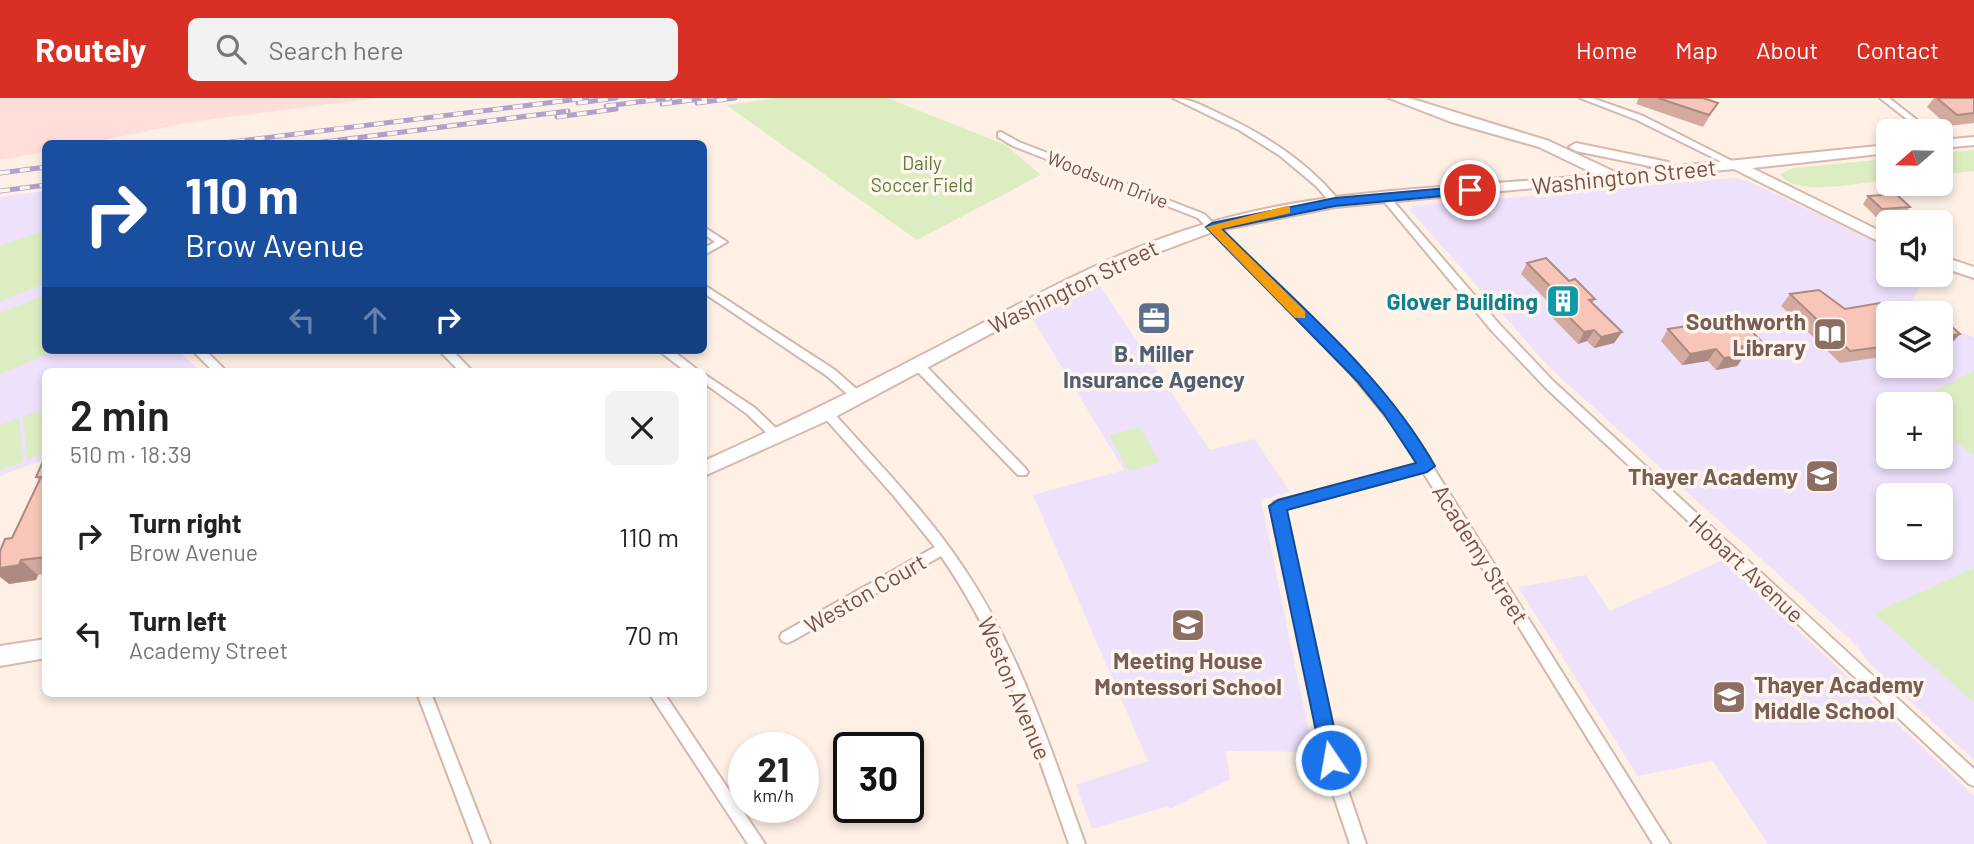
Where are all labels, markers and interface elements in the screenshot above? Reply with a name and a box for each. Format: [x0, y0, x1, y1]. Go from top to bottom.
search box [188, 18, 678, 81]
text: Routely [35, 29, 146, 69]
icon: search [212, 30, 250, 68]
text: Search here [268, 34, 404, 65]
text: Home [1576, 35, 1637, 64]
text: Map [1675, 35, 1718, 64]
text: About [1756, 35, 1818, 64]
text: Contact [1856, 35, 1939, 64]
north arrow [1876, 119, 1953, 196]
map controls [1876, 119, 1953, 560]
street label: Woodsum Drive [1044, 145, 1172, 213]
park label: Daily Soccer Field [871, 151, 973, 196]
street label: Washington Street [1530, 152, 1718, 200]
pin [1440, 160, 1500, 220]
text: 110 m [185, 165, 299, 224]
icon: right [70, 168, 161, 259]
icon: arrive [1451, 171, 1489, 209]
button: sound [1876, 210, 1953, 287]
text: Brow Avenue [185, 225, 365, 263]
street label: Washington Street [984, 233, 1162, 339]
building icon: Glover Building [1544, 282, 1582, 320]
place label: Glover Building [1387, 287, 1538, 315]
office icon: B. Miller Insurance Agency [1135, 299, 1173, 337]
icon: left [283, 301, 321, 339]
icon: ahead [356, 301, 394, 339]
icon: right [429, 301, 467, 339]
button: layers [1876, 301, 1953, 378]
place label: Southworth Library [1686, 307, 1806, 361]
library icon: Southworth Library [1811, 315, 1849, 353]
place label: B. Miller Insurance Agency [1063, 339, 1245, 393]
text: 2 min [70, 389, 170, 439]
button: close [605, 391, 679, 465]
button: + [1876, 392, 1953, 469]
text: 510 m · 18:39 [70, 440, 192, 468]
school or university icon: Thayer Academy [1803, 457, 1841, 495]
place label: Thayer Academy [1628, 462, 1798, 490]
street label: Academy Street [1427, 479, 1535, 629]
button: − [1876, 483, 1953, 560]
text: Turn right [129, 507, 242, 538]
street label: Hobart Avenue [1684, 508, 1810, 628]
icon: right [70, 517, 108, 555]
text: 110 m [619, 521, 679, 552]
text: Brow Avenue [129, 538, 258, 566]
street label: Weston Court [799, 547, 931, 639]
text: Turn left [129, 605, 227, 636]
school or university icon: Meeting House Montessori School [1169, 606, 1207, 644]
street label: Weston Avenue [972, 612, 1058, 764]
icon: left [70, 615, 108, 653]
text: 70 m [625, 619, 679, 650]
text: Academy Street [129, 636, 288, 664]
place label: Meeting House Montessori School [1094, 646, 1282, 700]
place label: Thayer Academy Middle School [1754, 670, 1924, 724]
school or university icon: Thayer Academy Middle School [1710, 678, 1748, 716]
position arrow [1294, 723, 1368, 797]
speed limit sign: 30 [833, 732, 924, 823]
text: 21 [758, 747, 789, 789]
text: km/h [753, 784, 794, 806]

